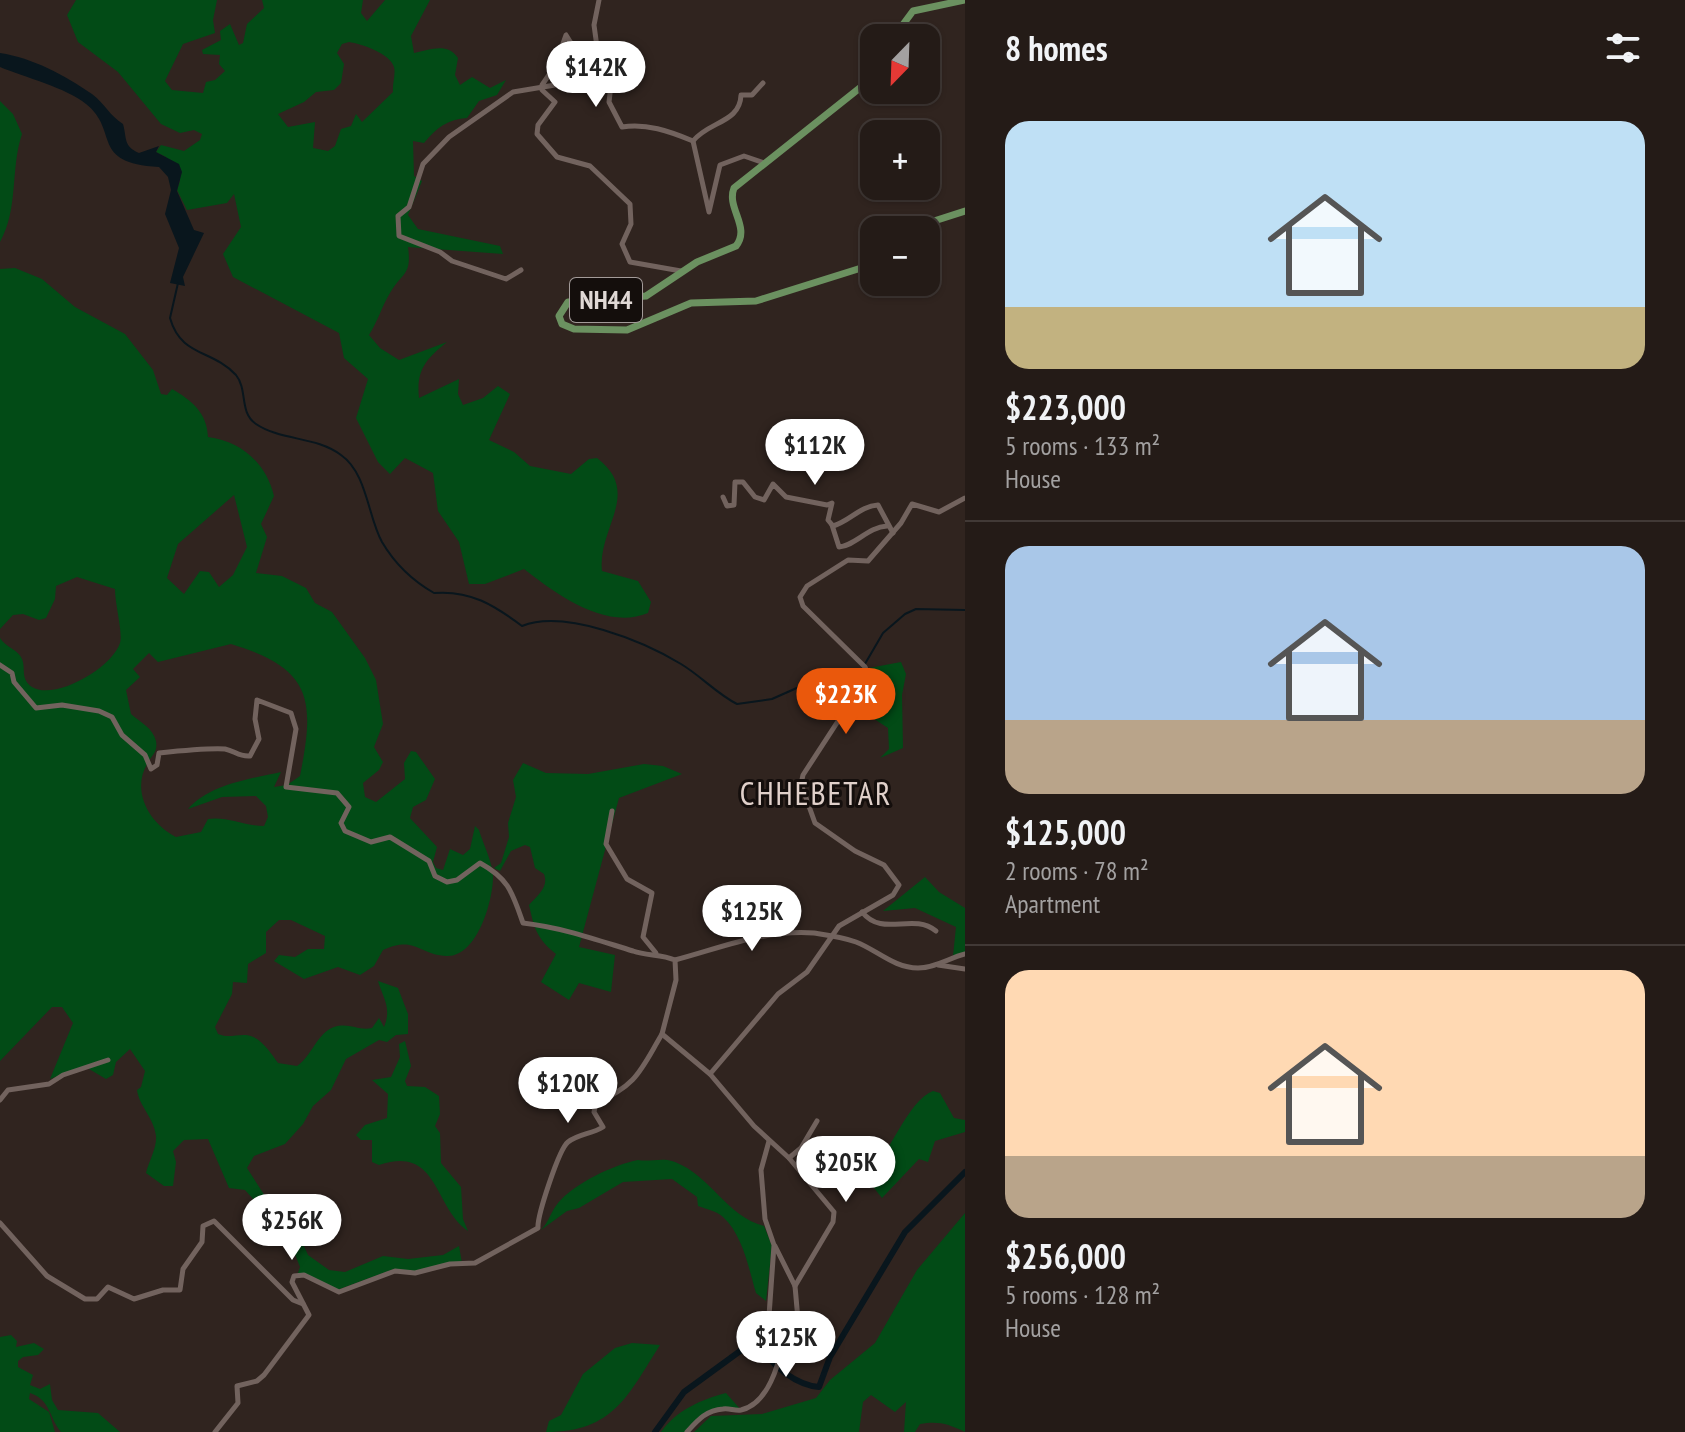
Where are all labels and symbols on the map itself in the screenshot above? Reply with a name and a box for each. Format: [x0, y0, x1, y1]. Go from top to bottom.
north arrow [860, 24, 940, 104]
pin: $142K [540, 41, 652, 109]
road number: NH44 [570, 278, 642, 322]
pin: $112K [759, 419, 871, 487]
pin: $223K [790, 668, 902, 736]
district label: CHHEBETAR [740, 772, 892, 814]
pin: $125K [696, 885, 808, 953]
pin: $120K [512, 1057, 624, 1125]
pin: $205K [790, 1136, 902, 1204]
pin: $256K [236, 1194, 348, 1262]
pin: $125K [730, 1311, 842, 1379]

